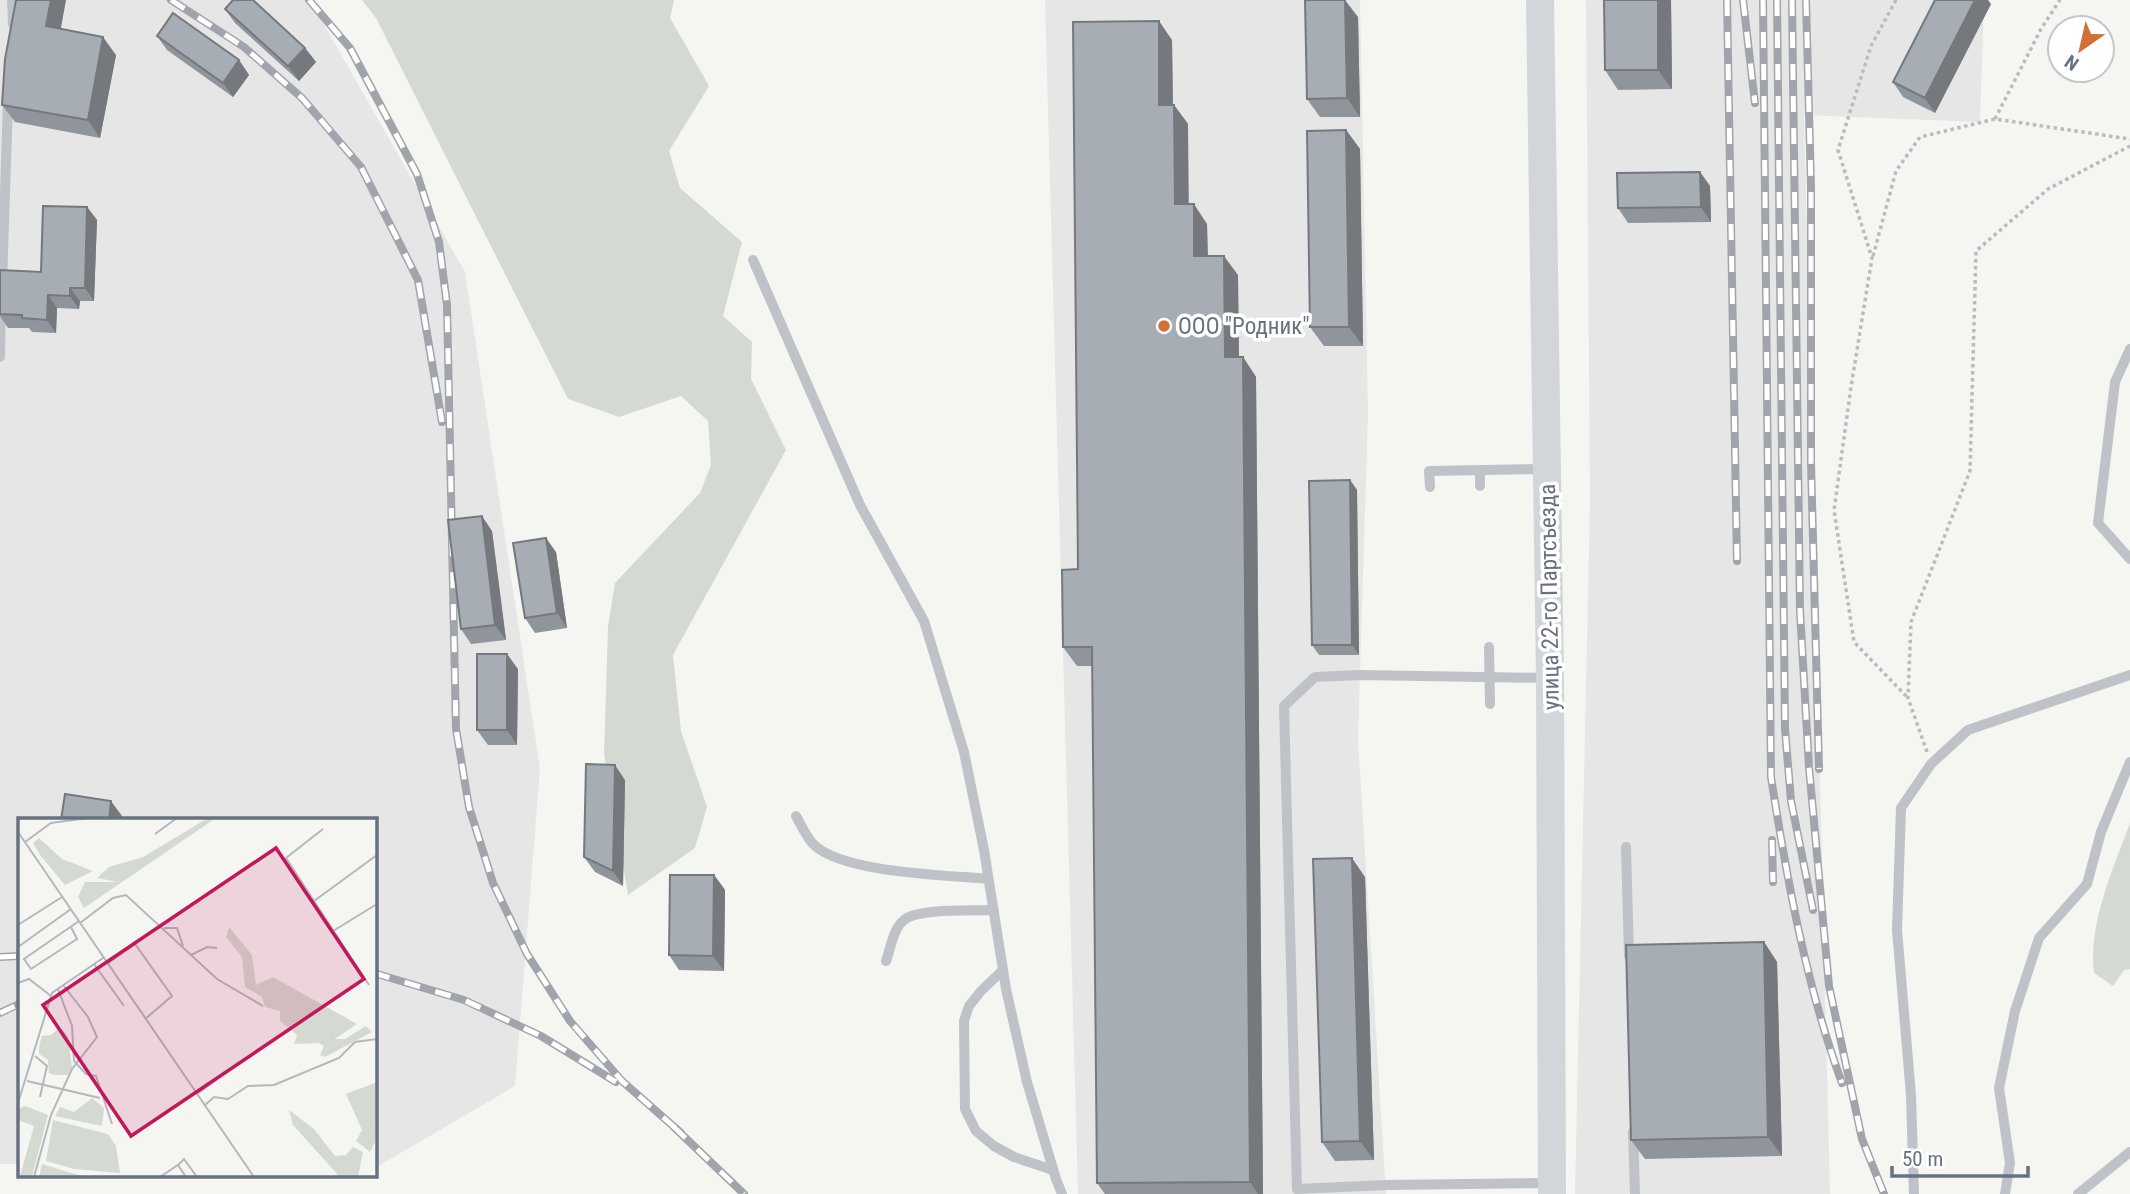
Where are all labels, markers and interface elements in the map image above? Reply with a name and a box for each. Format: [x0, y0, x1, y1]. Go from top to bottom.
north arrow [2046, 14, 2116, 84]
text: N [2061, 50, 2083, 75]
place label: ООО "Родник" [1178, 313, 1310, 340]
marker: ООО "Родник" [1156, 318, 1172, 334]
street label: улица 22-го Партсъезда [1534, 484, 1565, 710]
inset map [18, 818, 376, 1176]
scale bar [1892, 1134, 2028, 1178]
text: 50 m [1902, 1147, 1943, 1171]

